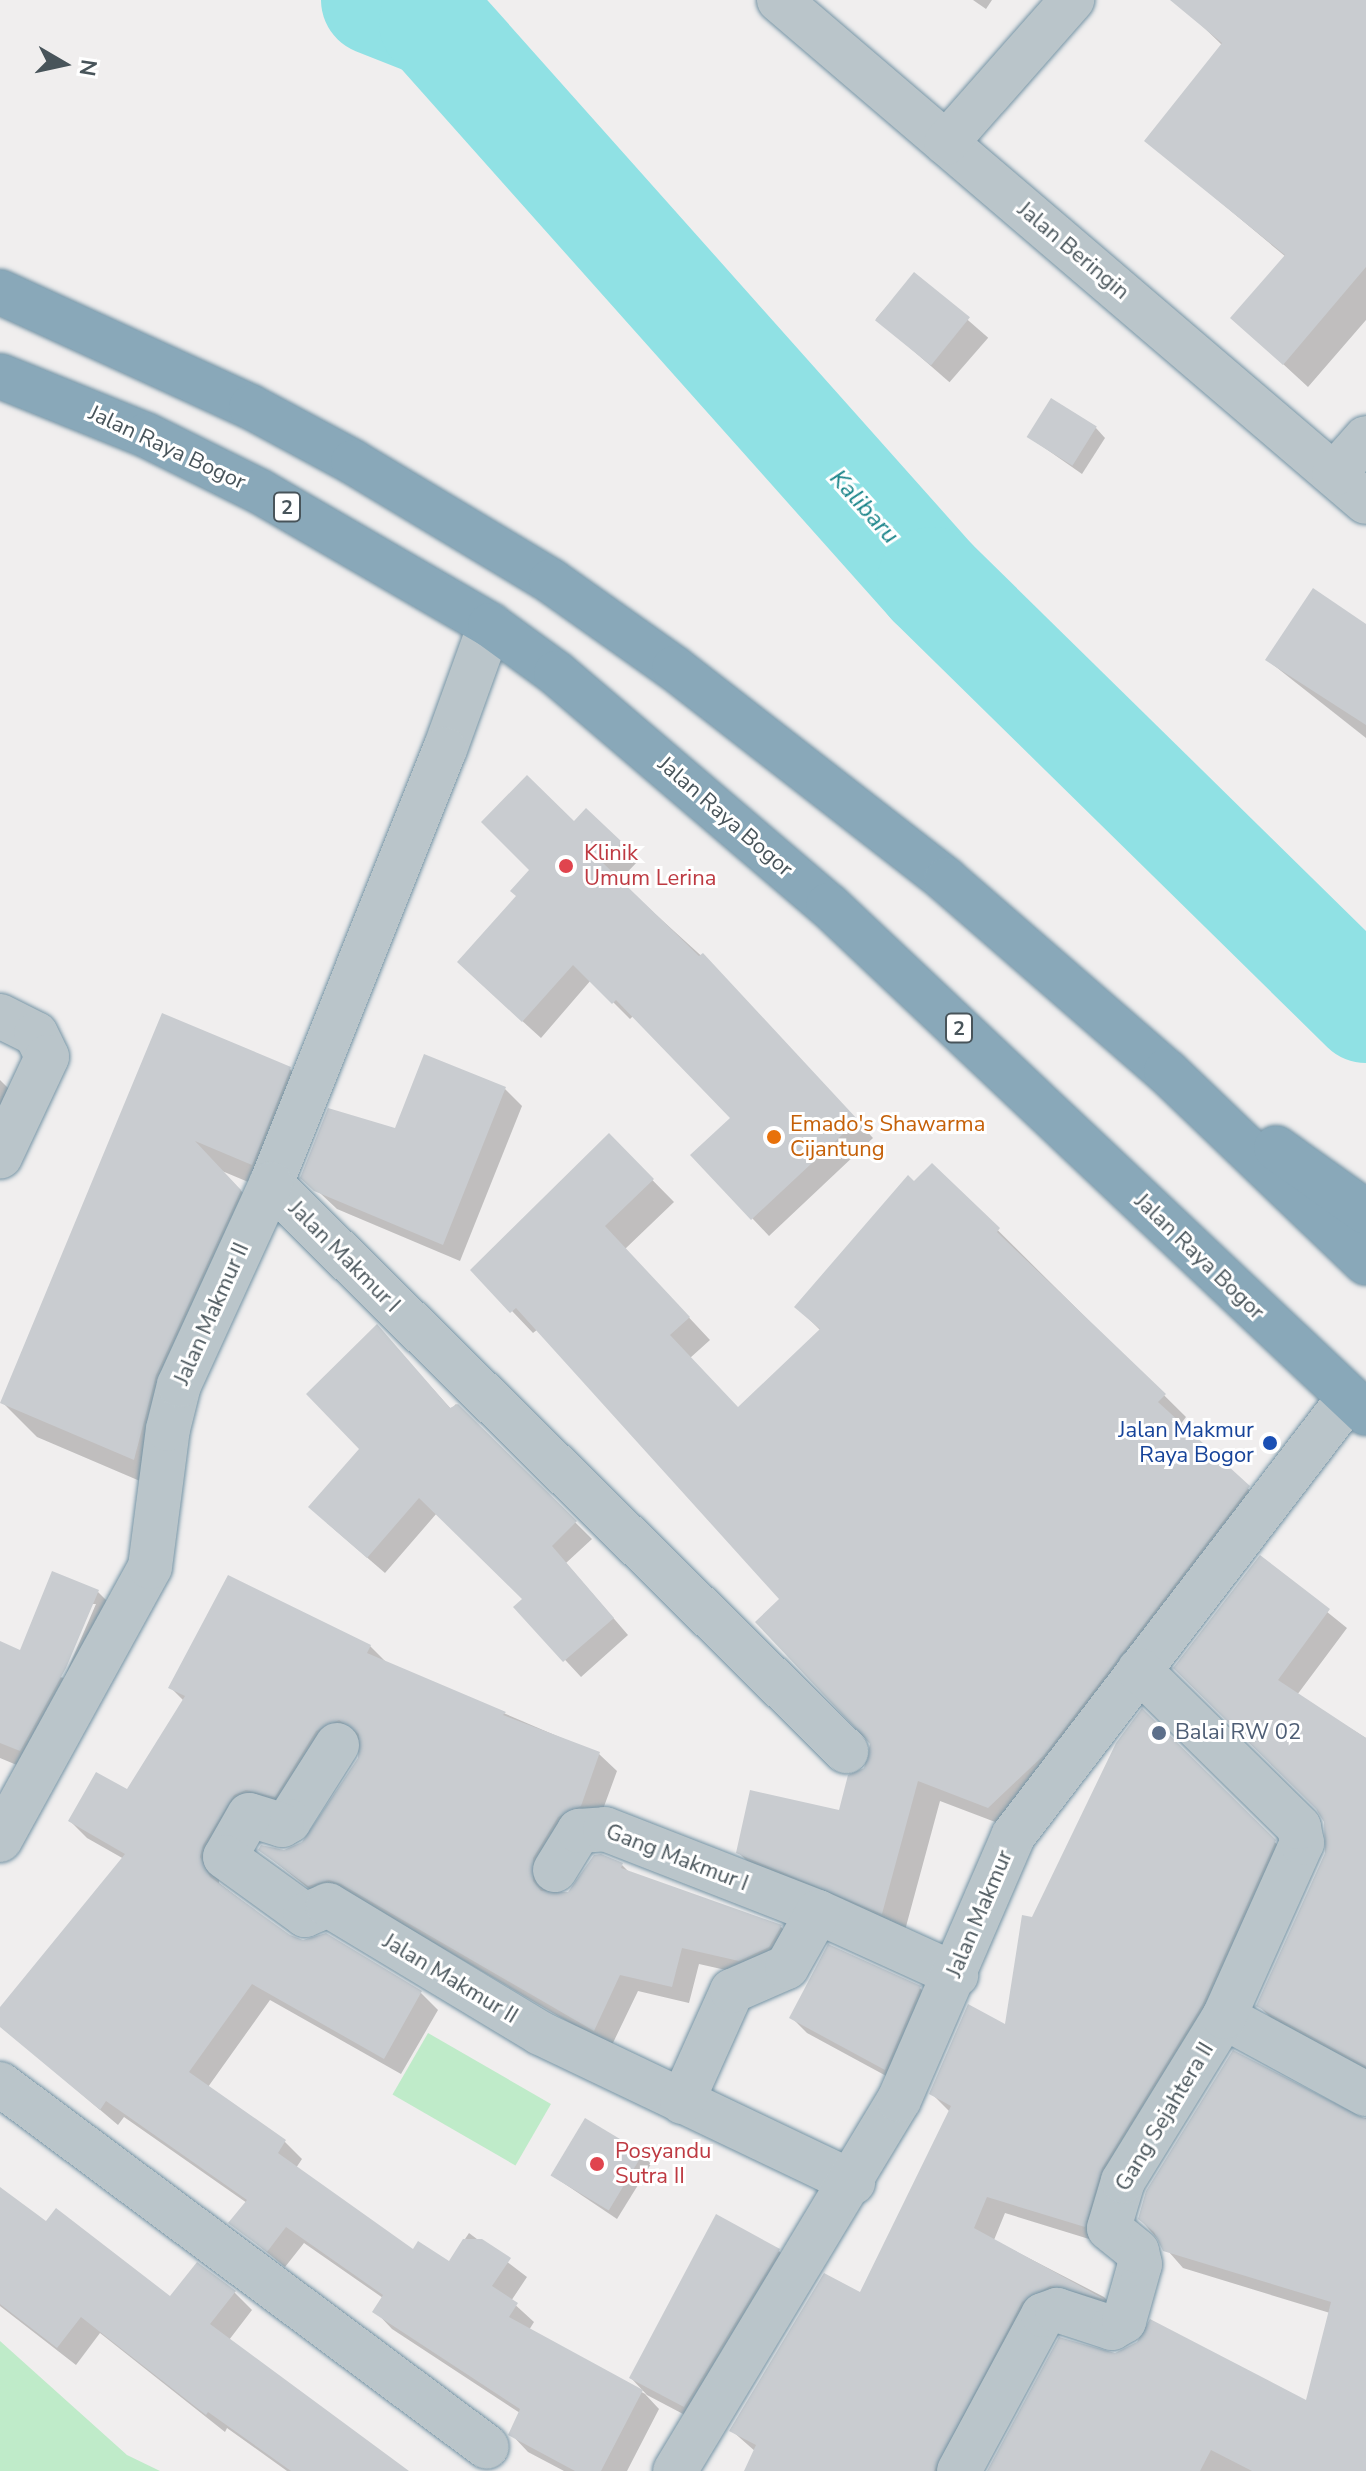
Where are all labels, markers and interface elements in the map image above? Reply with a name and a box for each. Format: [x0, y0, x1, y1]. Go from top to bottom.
north arrow [24, 24, 104, 104]
text: N [72, 57, 104, 78]
street label: Jalan Beringin [1012, 197, 1134, 305]
street label: Jalan Raya Bogor [84, 400, 250, 496]
water label: Kalibaru [823, 464, 905, 550]
road number: 2 [273, 491, 301, 523]
street label: Jalan Raya Bogor [652, 751, 798, 883]
place label: Klinik Umum Lerina [584, 840, 716, 892]
marker: Klinik Umum Lerina [555, 855, 577, 877]
road number: 2 [945, 1012, 973, 1044]
place label: Emado's Shawarma Cijantung [790, 1111, 985, 1162]
marker: Emado's Shawarma Cijantung [765, 1128, 783, 1146]
street label: Jalan Raya Bogor [1129, 1189, 1269, 1325]
street label: Jalan Makmur I [283, 1196, 405, 1318]
street label: Jalan Makmur II [169, 1239, 255, 1389]
place label: Jalan Makmur Raya Bogor [1118, 1417, 1254, 1468]
marker: Jalan Makmur Raya Bogor [1261, 1434, 1279, 1452]
place label: Balai RW 02 [1175, 1720, 1301, 1746]
marker: Balai RW 02 [1150, 1724, 1168, 1742]
street label: Gang Makmur I [602, 1819, 752, 1897]
street label: Jalan Makmur [941, 1846, 1019, 1982]
street label: Jalan Makmur II [378, 1928, 522, 2030]
street label: Gang Sejahtera II [1110, 2038, 1220, 2196]
place label: Posyandu Sutra II [615, 2138, 711, 2190]
marker: Posyandu Sutra II [586, 2153, 608, 2175]

